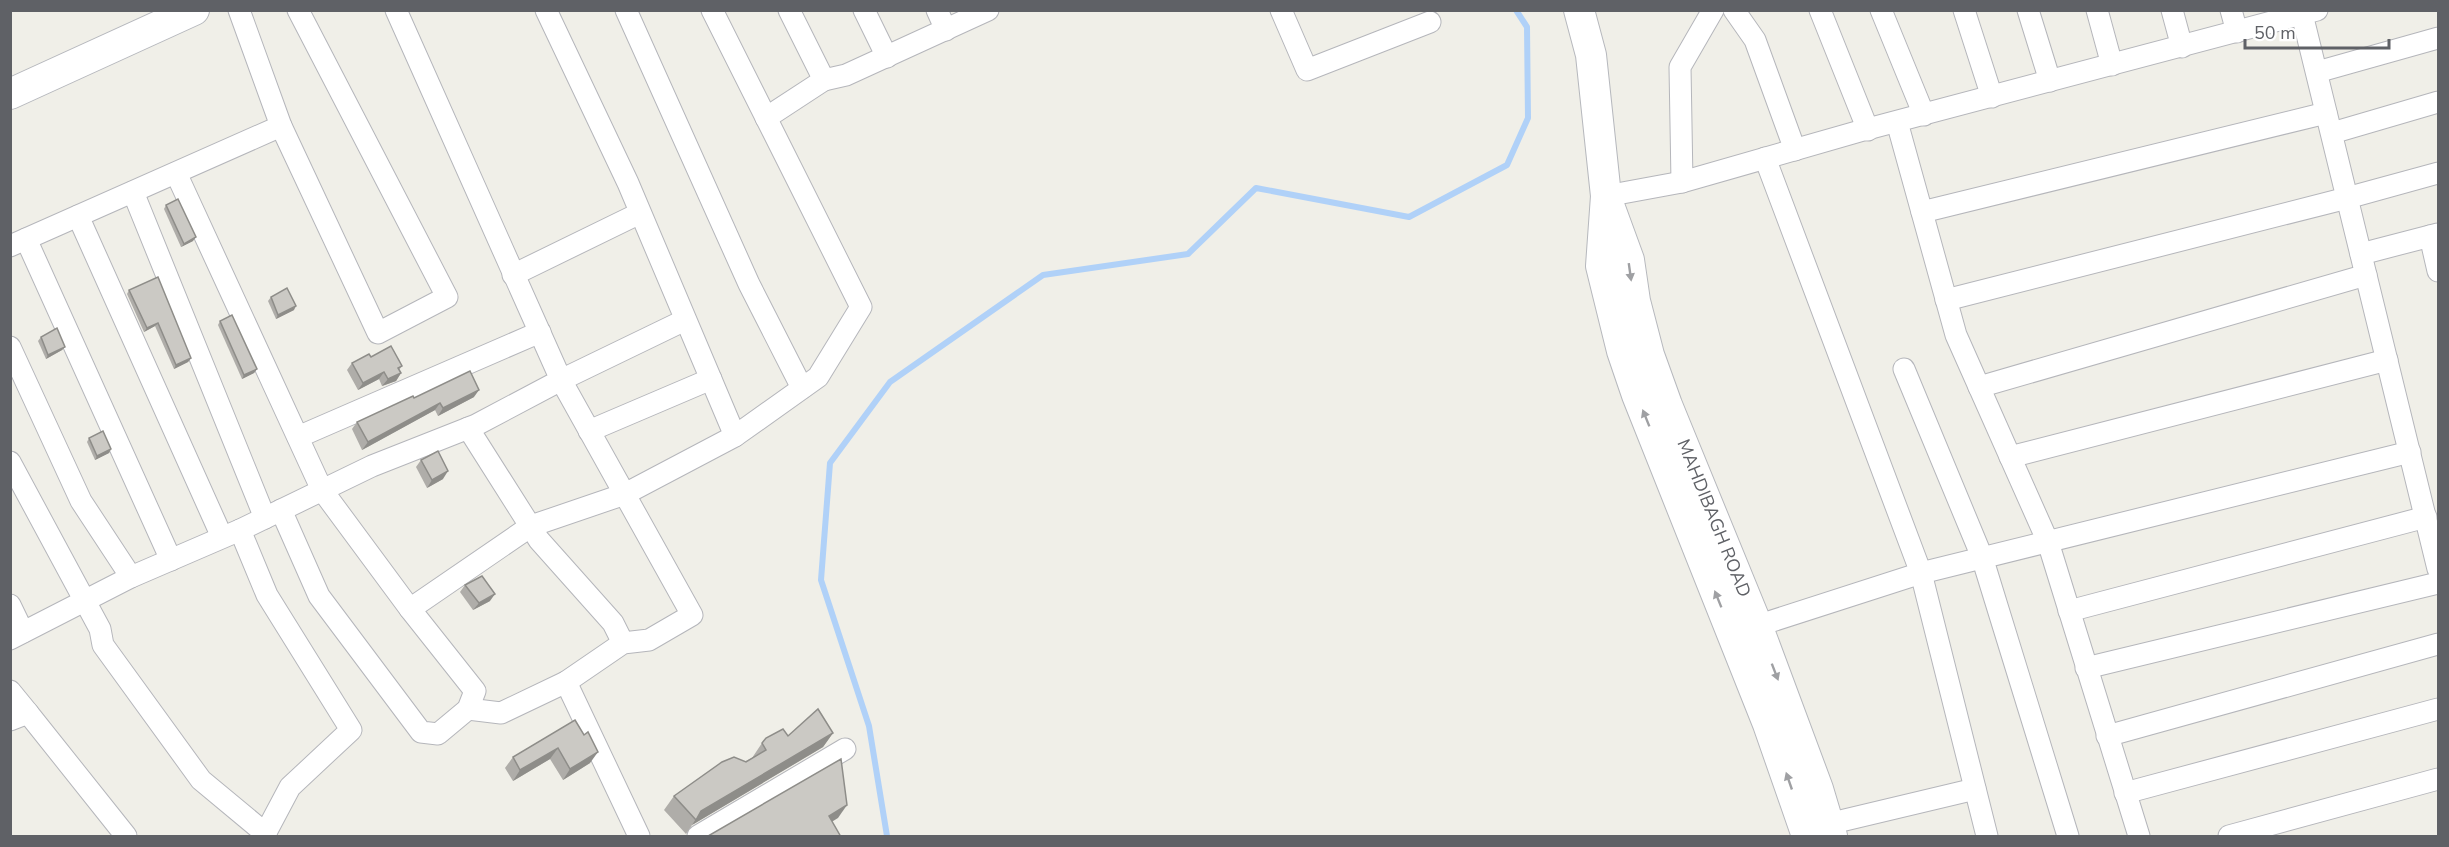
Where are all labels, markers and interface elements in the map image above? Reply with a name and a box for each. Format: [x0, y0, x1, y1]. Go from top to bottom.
scale bar [2245, 12, 2389, 50]
text: 50 m [2254, 21, 2296, 45]
one-way arrow [1626, 263, 1635, 282]
one-way arrow [1641, 409, 1650, 427]
street label: MAHDIBAGH ROAD [1671, 435, 1757, 601]
one-way arrow [1713, 590, 1722, 608]
one-way arrow [1770, 663, 1780, 681]
one-way arrow [1784, 772, 1793, 790]

